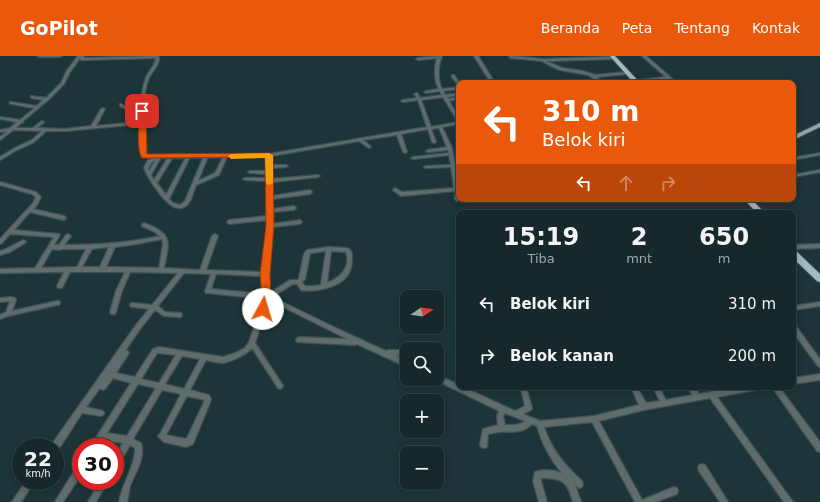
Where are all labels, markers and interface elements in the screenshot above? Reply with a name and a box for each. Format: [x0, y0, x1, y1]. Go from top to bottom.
text: GoPilot [20, 17, 98, 39]
text: Beranda [541, 20, 600, 36]
text: Peta [622, 20, 652, 36]
text: Tentang [674, 20, 730, 36]
text: Kontak [752, 20, 800, 36]
pin [125, 94, 159, 128]
text: 310 m [542, 95, 639, 128]
icon: left [476, 96, 528, 148]
icon: arrive [131, 100, 153, 122]
text: Belok kiri [542, 129, 625, 150]
icon: left [573, 172, 595, 194]
icon: ahead [615, 172, 637, 194]
icon: right [657, 172, 679, 194]
text: 15:19 [503, 223, 579, 251]
text: 2 [631, 223, 647, 251]
text: 650 [699, 223, 749, 251]
text: Tiba [527, 251, 555, 266]
text: mnt [626, 251, 652, 266]
text: m [718, 251, 730, 266]
position arrow [242, 288, 284, 330]
north arrow [400, 290, 444, 334]
map controls [400, 290, 444, 490]
icon: left [476, 293, 498, 315]
text: Belok kiri [510, 295, 590, 313]
text: 310 m [728, 295, 776, 313]
button: search [400, 342, 444, 386]
icon: right [476, 345, 498, 367]
text: Belok kanan [510, 347, 614, 365]
text: 200 m [728, 347, 776, 365]
button: + [400, 394, 444, 438]
speed limit sign: 30 [72, 438, 124, 490]
button: − [400, 446, 444, 490]
text: 22 [24, 447, 52, 471]
text: km/h [25, 468, 51, 479]

